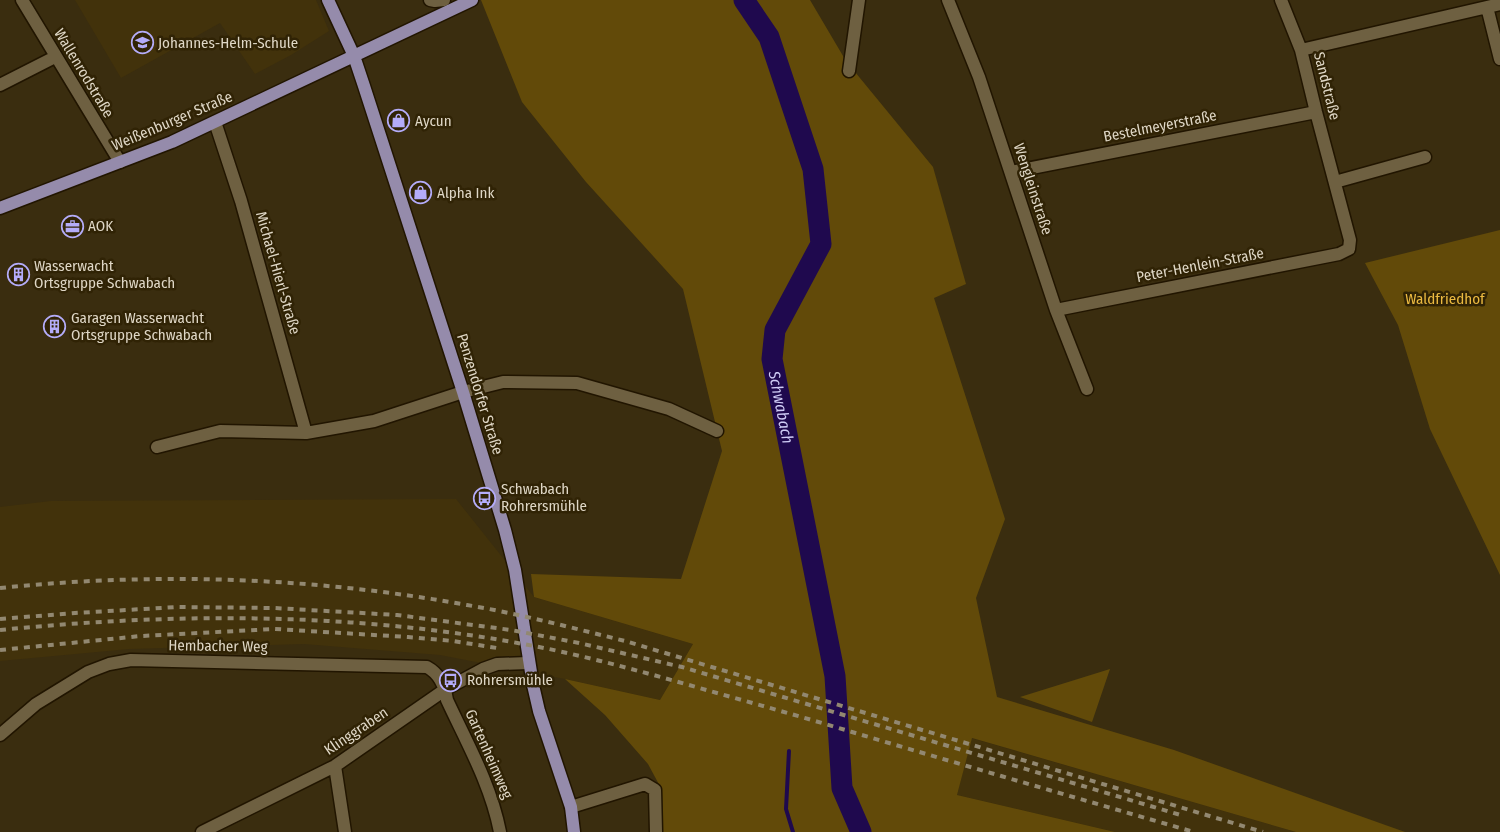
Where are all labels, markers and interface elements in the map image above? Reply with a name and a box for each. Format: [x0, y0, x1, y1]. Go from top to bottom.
street label: Wallenrodstraße [50, 25, 118, 121]
school or university icon: Johannes-Helm-Schule [130, 31, 154, 55]
place label: Johannes-Helm-Schule [158, 34, 298, 52]
street label: Sandstraße [1310, 50, 1344, 122]
street label: Weißenburger Straße [109, 87, 235, 155]
street label: Bestelmeyerstraße [1102, 106, 1218, 146]
shop icon: Aycun [387, 109, 411, 133]
place label: Aycun [415, 112, 452, 130]
street label: Wengleinstraße [1010, 141, 1056, 237]
shop icon: Alpha Ink [409, 181, 433, 205]
place label: Alpha Ink [437, 184, 494, 202]
street label: Michael-Hierl-Straße [252, 209, 304, 337]
office icon: AOK [60, 214, 84, 238]
place label: AOK [88, 217, 113, 235]
street label: Peter-Henlein-Straße [1135, 244, 1265, 286]
place label: Wasserwacht Ortsgruppe Schwabach [34, 257, 175, 292]
building icon: Wasserwacht Ortsgruppe Schwabach [6, 263, 30, 287]
park label: Waldfriedhof [1405, 290, 1486, 308]
place label: Garagen Wasserwacht Ortsgruppe Schwabach [71, 309, 212, 344]
building icon: Garagen Wasserwacht Ortsgruppe Schwabach [43, 315, 67, 339]
street label: Penzendorfer Straße [453, 331, 507, 457]
water label: Schwabach [764, 368, 798, 445]
place label: Schwabach Rohrersmühle [501, 480, 587, 515]
bus stop icon: Schwabach Rohrersmühle [473, 486, 497, 510]
street label: Hembacher Weg [168, 636, 268, 656]
bus stop icon: Rohrersmühle [439, 668, 463, 692]
place label: Rohrersmühle [467, 671, 553, 689]
street label: Klinggraben [321, 703, 391, 759]
street label: Gartenheimweg [461, 706, 517, 802]

